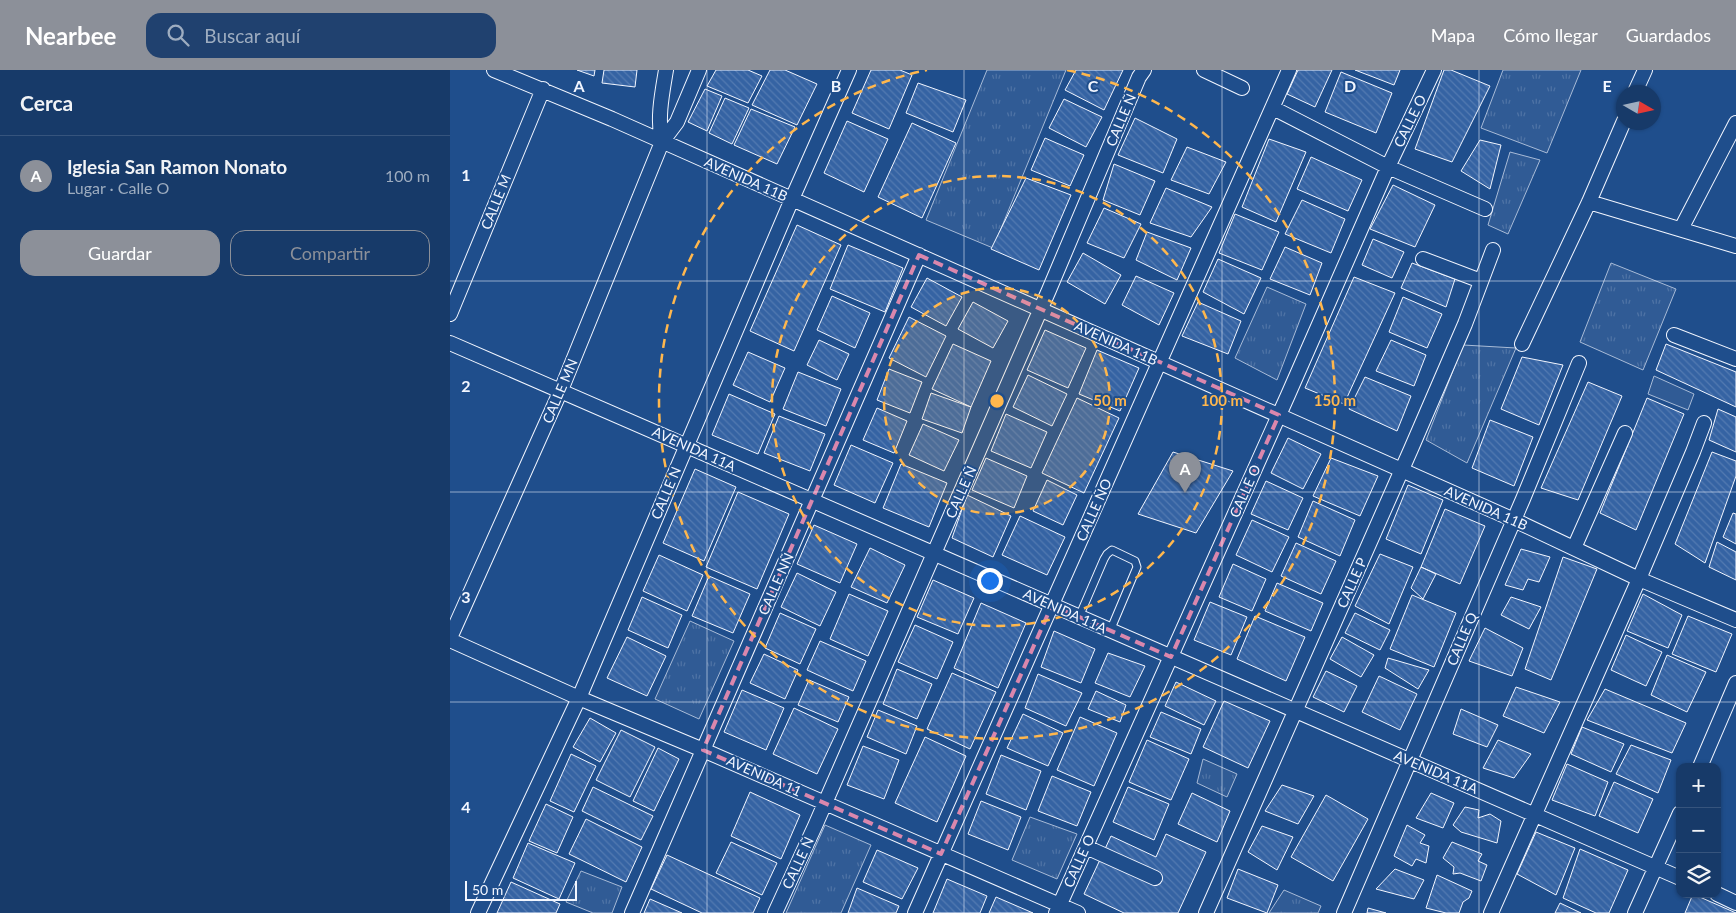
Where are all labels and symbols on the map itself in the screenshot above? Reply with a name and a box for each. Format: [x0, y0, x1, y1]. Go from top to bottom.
text: A [572, 76, 585, 95]
text: B [831, 76, 841, 95]
text: C [1088, 76, 1099, 95]
text: D [1344, 76, 1356, 95]
text: E [1602, 76, 1612, 95]
north arrow [1616, 85, 1661, 130]
street label: CALLE Ñ [1102, 91, 1139, 149]
street label: CALLE O [1390, 92, 1429, 150]
street label: AVENIDA 11B [702, 153, 790, 204]
text: 1 [461, 165, 471, 184]
street label: CALLE M [477, 172, 514, 232]
street label: AVENIDA 11B [1072, 317, 1160, 368]
street label: CALLE MN [538, 356, 581, 426]
text: 2 [461, 376, 471, 395]
text: 50 m [1093, 391, 1127, 409]
text: 100 m [1201, 391, 1243, 409]
text: 150 m [1314, 391, 1356, 409]
centre of rings [988, 392, 1006, 410]
street label: AVENIDA 11A [650, 423, 739, 475]
pin: A [1169, 452, 1201, 493]
street label: CALLE O [1225, 462, 1264, 520]
street label: CALLE Ñ [941, 463, 980, 521]
street label: CALLE N [647, 464, 684, 522]
street label: CALLE ÑO [1072, 476, 1115, 544]
street label: AVENIDA 11B [1442, 482, 1530, 533]
street label: CALLE NÑ [754, 550, 797, 618]
street label: CALLE P [1333, 555, 1370, 611]
your location [977, 568, 1003, 594]
street label: AVENIDA 11A [1021, 585, 1110, 637]
text: 3 [461, 587, 471, 606]
street label: CALLE Q [1443, 609, 1481, 668]
street label: AVENIDA 11A [1392, 746, 1481, 797]
street label: AVENIDA 11 [724, 751, 804, 800]
text: 4 [461, 797, 471, 816]
street label: CALLE O [1059, 832, 1098, 890]
street label: CALLE Ñ [778, 834, 817, 892]
scale bar [465, 878, 578, 901]

